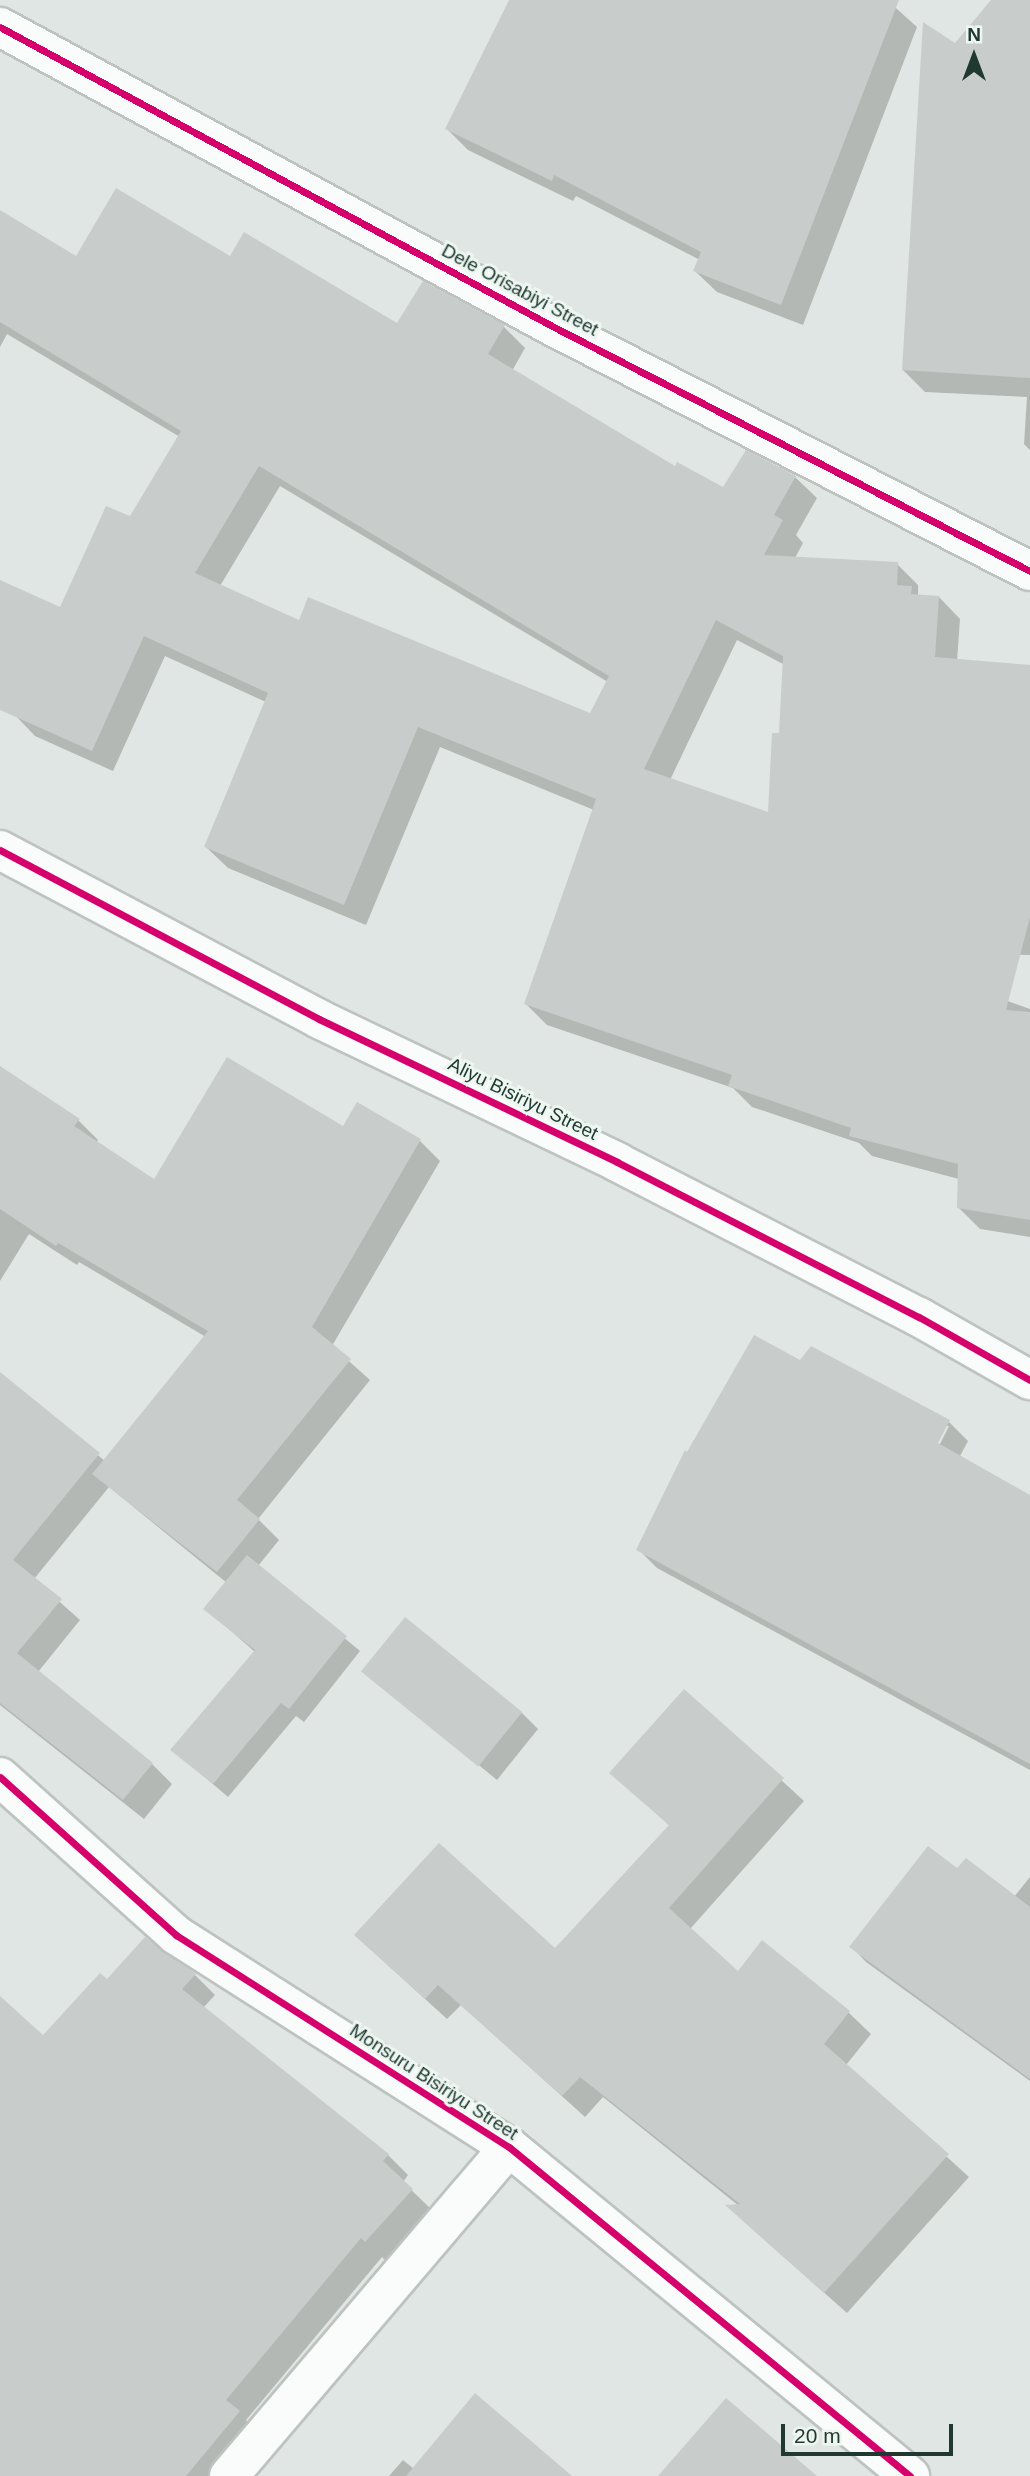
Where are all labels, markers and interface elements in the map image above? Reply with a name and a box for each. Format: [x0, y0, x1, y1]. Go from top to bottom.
north arrow [939, 21, 1009, 91]
text: N [967, 24, 981, 45]
street label: Dele Orisabiyi Street [438, 239, 602, 341]
street label: Aliyu Bisiriyu Street [444, 1053, 602, 1145]
street label: Monsuru Bisiriyu Street [345, 2019, 523, 2145]
scale bar [785, 2410, 956, 2454]
text: 20 m [794, 2424, 841, 2447]

